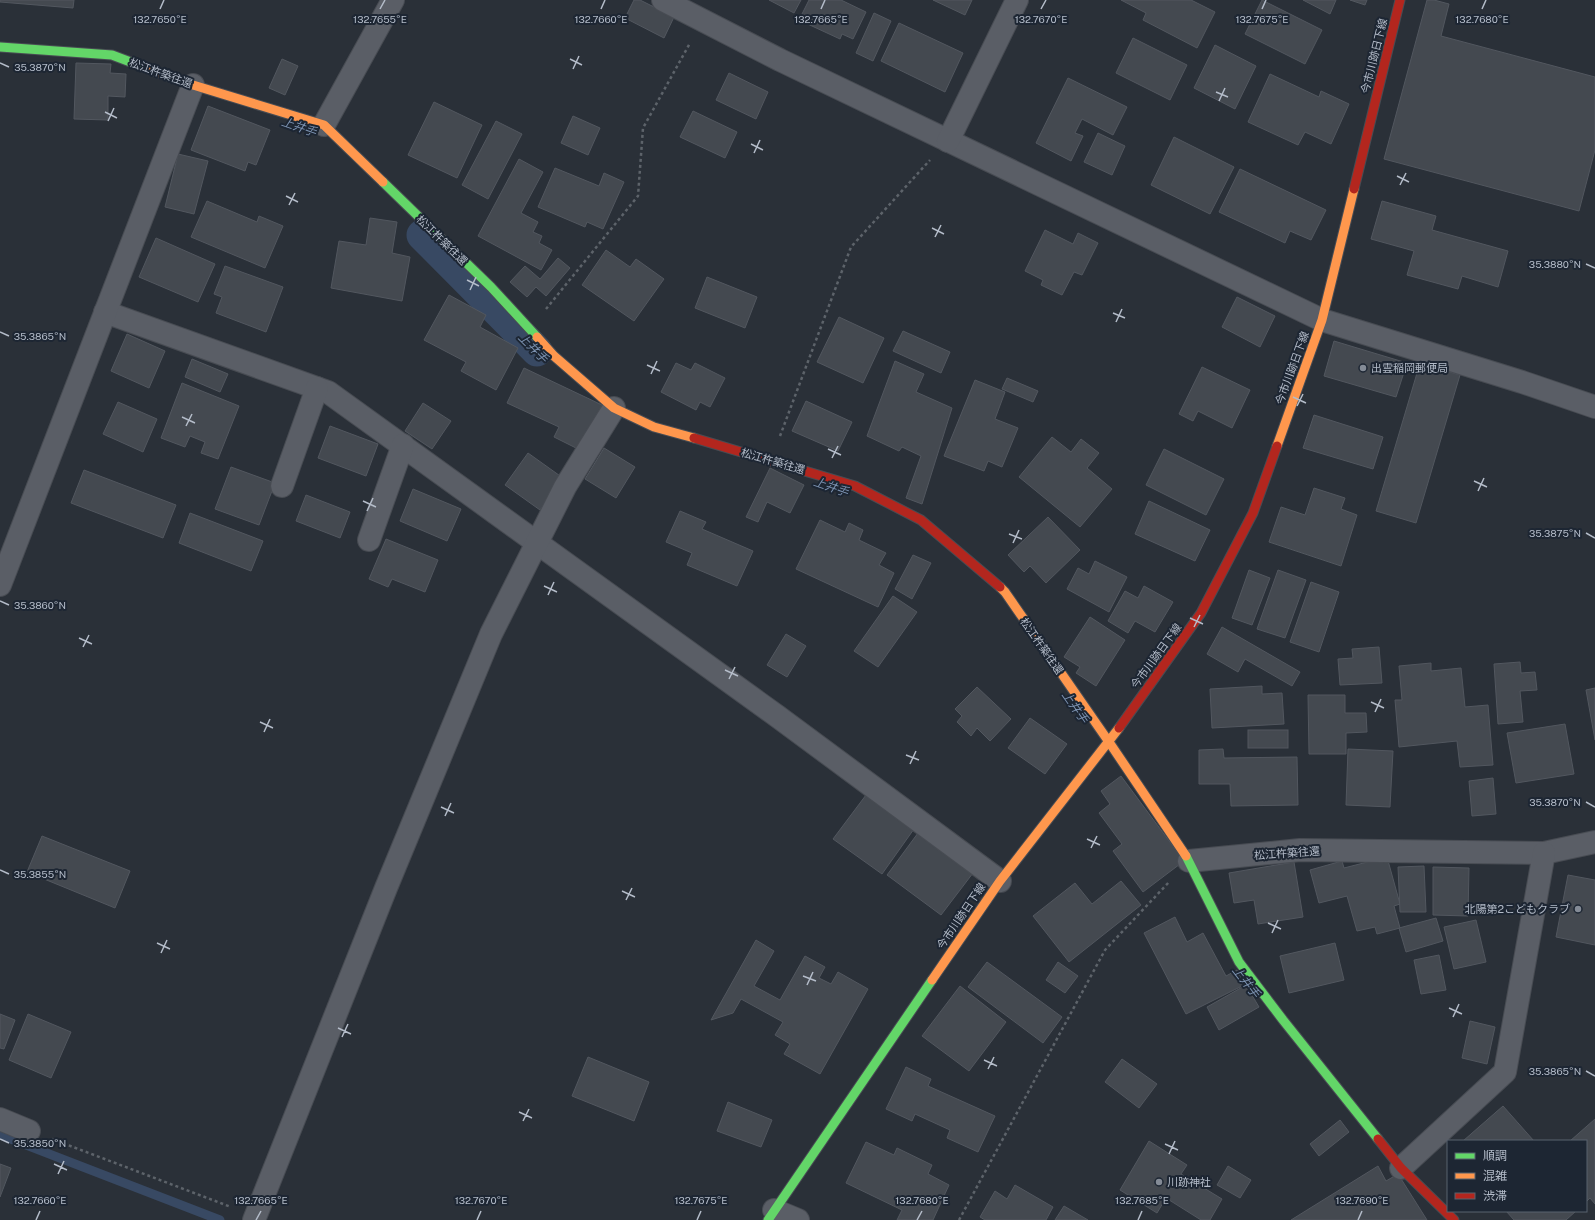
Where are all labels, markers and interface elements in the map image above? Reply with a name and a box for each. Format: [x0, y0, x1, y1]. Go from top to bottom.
text: 132.7650°E [133, 13, 187, 25]
text: 132.7655°E [353, 13, 407, 25]
text: 132.7660°E [574, 13, 628, 25]
text: 132.7665°E [794, 13, 848, 25]
text: 132.7670°E [1015, 13, 1067, 25]
text: 132.7675°E [1235, 13, 1289, 25]
text: 132.7680°E [1455, 13, 1509, 25]
street label: 今市川跡日下線 [1359, 17, 1389, 95]
street label: 松江杵築往還 [128, 56, 194, 90]
text: 35.3870°N [14, 61, 66, 73]
water label: 上井手 [280, 115, 319, 140]
street label: 松江杵築往還 [414, 213, 470, 267]
text: 35.3880°N [1529, 258, 1581, 270]
text: 35.3865°N [14, 330, 66, 342]
water label: 上井手 [515, 330, 551, 366]
street label: 今市川跡日下線 [1273, 330, 1311, 406]
place label: 出雲稲岡郵便局 [1371, 362, 1448, 374]
marker: 出雲稲岡郵便局 [1358, 363, 1368, 373]
street label: 松江杵築往還 [740, 446, 806, 476]
water label: 上井手 [812, 475, 851, 500]
text: 35.3875°N [1529, 527, 1581, 539]
text: 35.3860°N [14, 599, 66, 611]
street label: 松江杵築往還 [1018, 616, 1066, 676]
street label: 今市川跡日下線 [1129, 621, 1183, 691]
water label: 上井手 [1059, 688, 1092, 727]
text: 35.3870°N [1529, 796, 1581, 808]
street label: 松江杵築往還 [1254, 845, 1320, 861]
text: 35.3855°N [14, 868, 66, 880]
street label: 今市川跡日下線 [934, 881, 988, 951]
place label: 北陽第2こどもクラブ [1464, 903, 1570, 915]
marker: 北陽第2こどもクラブ [1573, 904, 1583, 914]
water label: 上井手 [1229, 964, 1263, 1001]
text: 35.3865°N [1529, 1065, 1581, 1077]
text: 35.3850°N [14, 1137, 66, 1149]
legend [1447, 1140, 1587, 1212]
text: 順調 [1483, 1149, 1507, 1163]
text: 混雑 [1483, 1169, 1507, 1183]
place label: 川跡神社 [1167, 1176, 1211, 1188]
marker: 川跡神社 [1154, 1177, 1164, 1187]
text: 渋滞 [1483, 1189, 1507, 1203]
text: 132.7660°E [13, 1194, 67, 1206]
text: 132.7665°E [234, 1194, 288, 1206]
text: 132.7670°E [455, 1194, 507, 1206]
text: 132.7675°E [674, 1194, 728, 1206]
text: 132.7680°E [895, 1194, 949, 1206]
text: 132.7685°E [1115, 1194, 1169, 1206]
text: 132.7690°E [1335, 1194, 1389, 1206]

